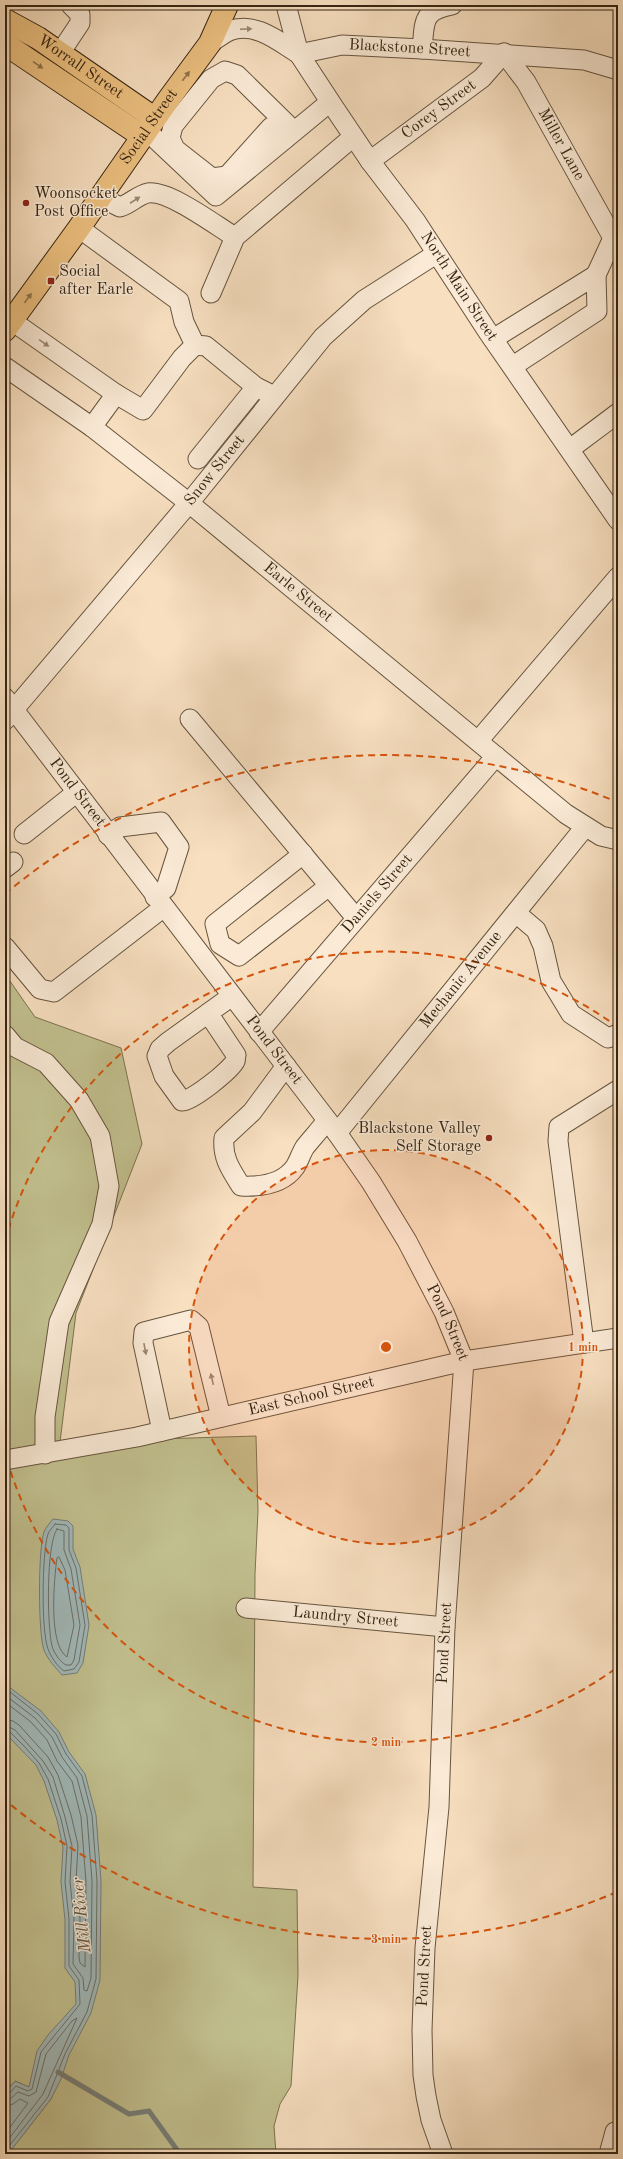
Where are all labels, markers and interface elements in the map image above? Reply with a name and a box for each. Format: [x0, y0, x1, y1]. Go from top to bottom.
one-way arrow [239, 26, 252, 32]
street label: Worrall Street [35, 32, 126, 102]
street label: Blackstone Street [348, 37, 472, 60]
one-way arrow [33, 61, 43, 69]
one-way arrow [181, 70, 190, 81]
street label: Corey Street [399, 77, 480, 142]
street label: Social Street [117, 86, 181, 168]
street label: Miller Lane [535, 106, 587, 183]
place label: Woonsocket Post Office [34, 186, 118, 220]
one-way arrow [130, 196, 140, 204]
marker: Woonsocket Post Office [21, 198, 31, 208]
street label: North Main Street [417, 229, 500, 345]
place label: Social after Earle [59, 264, 133, 298]
marker: Social after Earle [46, 276, 56, 286]
one-way arrow [24, 293, 32, 304]
one-way arrow [39, 339, 49, 347]
street label: Snow Street [182, 432, 248, 509]
street label: Earle Street [260, 560, 336, 626]
street label: Pond Street [46, 755, 109, 830]
street label: Daniels Street [339, 851, 416, 937]
street label: Mechanic Avenue [417, 928, 505, 1031]
street label: Pond Street [243, 1013, 305, 1088]
place label: Blackstone Valley Self Storage [358, 1121, 482, 1155]
marker: Blackstone Valley Self Storage [484, 1133, 494, 1143]
street label: Pond Street [423, 1282, 471, 1363]
centre of rings [379, 1340, 393, 1354]
text: 1 min [568, 1342, 598, 1354]
one-way arrow [142, 1343, 148, 1355]
one-way arrow [208, 1373, 214, 1385]
street label: East School Street [247, 1374, 376, 1419]
street label: Pond Street [435, 1601, 455, 1684]
street label: Laundry Street [292, 1604, 400, 1631]
text: 2 min [371, 1737, 401, 1749]
water label: Mill River [70, 1876, 95, 1955]
street label: Pond Street [415, 1924, 435, 2007]
text: 3 min [371, 1934, 401, 1946]

